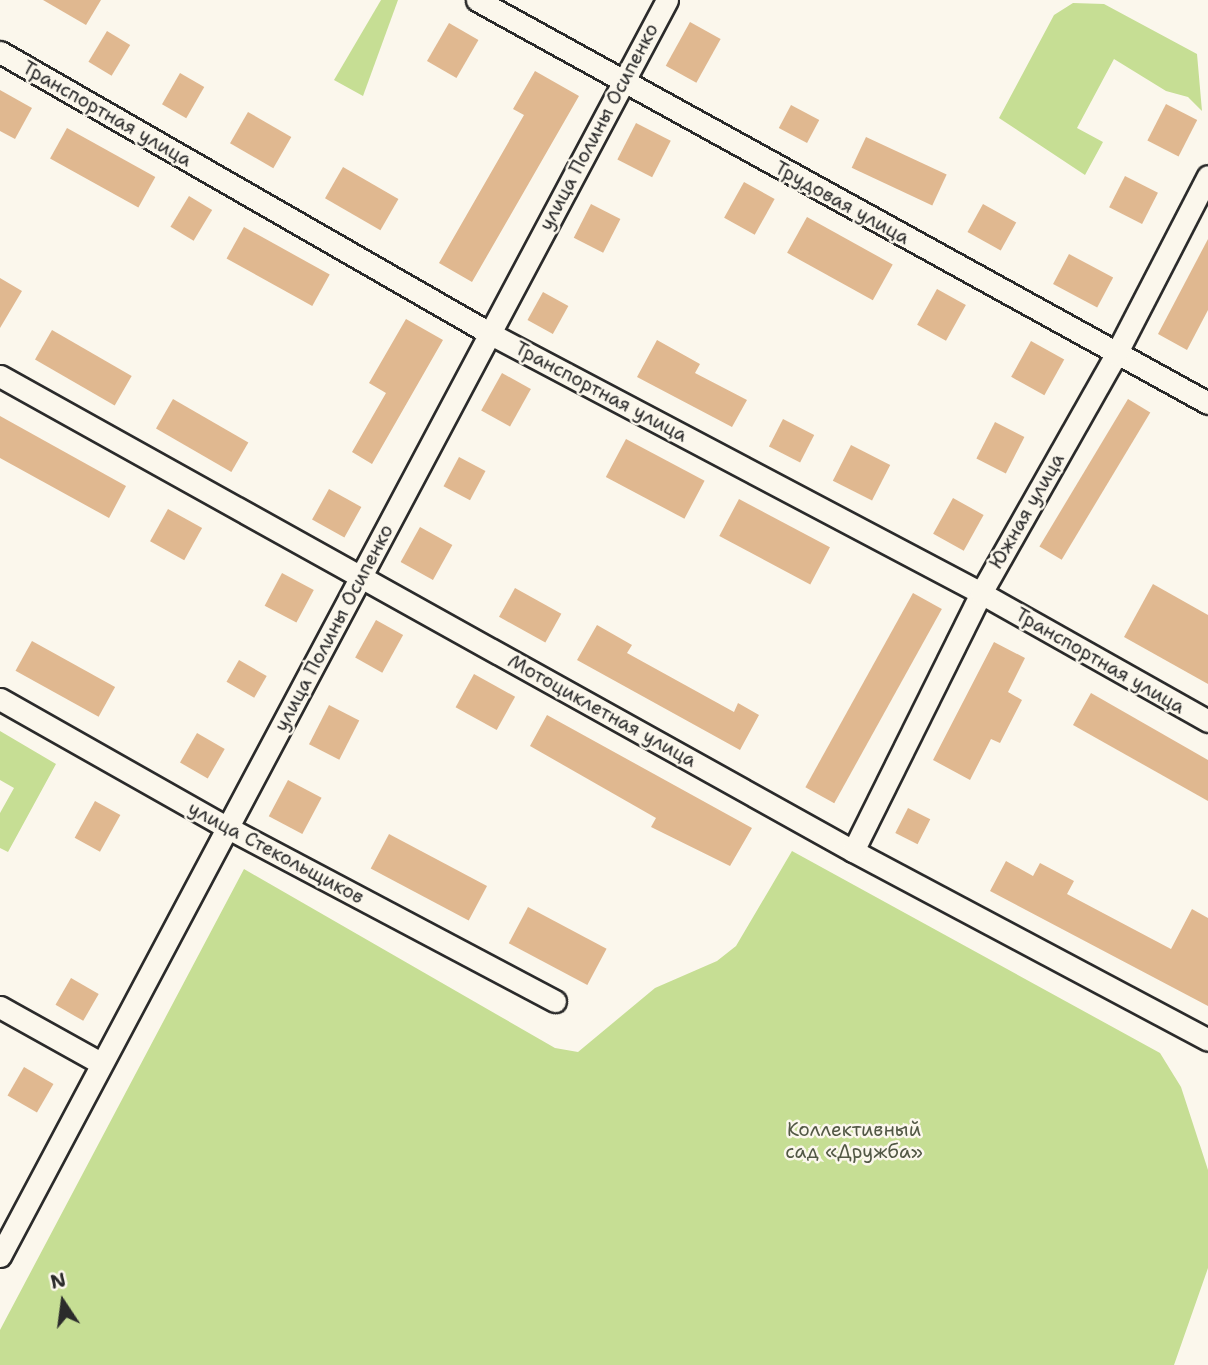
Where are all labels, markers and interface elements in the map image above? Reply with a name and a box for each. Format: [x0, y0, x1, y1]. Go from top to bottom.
street label: улица Полины Осипенко [535, 20, 663, 234]
street label: Транспортная улица [18, 56, 196, 172]
street label: Трудовая улица [771, 157, 913, 249]
street label: Транспортная улица [511, 337, 691, 447]
street label: Южная улица [985, 449, 1069, 573]
street label: улица Полины Осипенко [270, 521, 398, 735]
street label: Транспортная улица [1011, 603, 1189, 719]
street label: Мотоциклетная улица [504, 650, 700, 772]
street label: улица Стекольщиков [184, 797, 368, 909]
park label: Коллективный сад «Дружба» [785, 1119, 923, 1163]
north arrow [28, 1267, 98, 1337]
text: N [48, 1267, 68, 1295]

